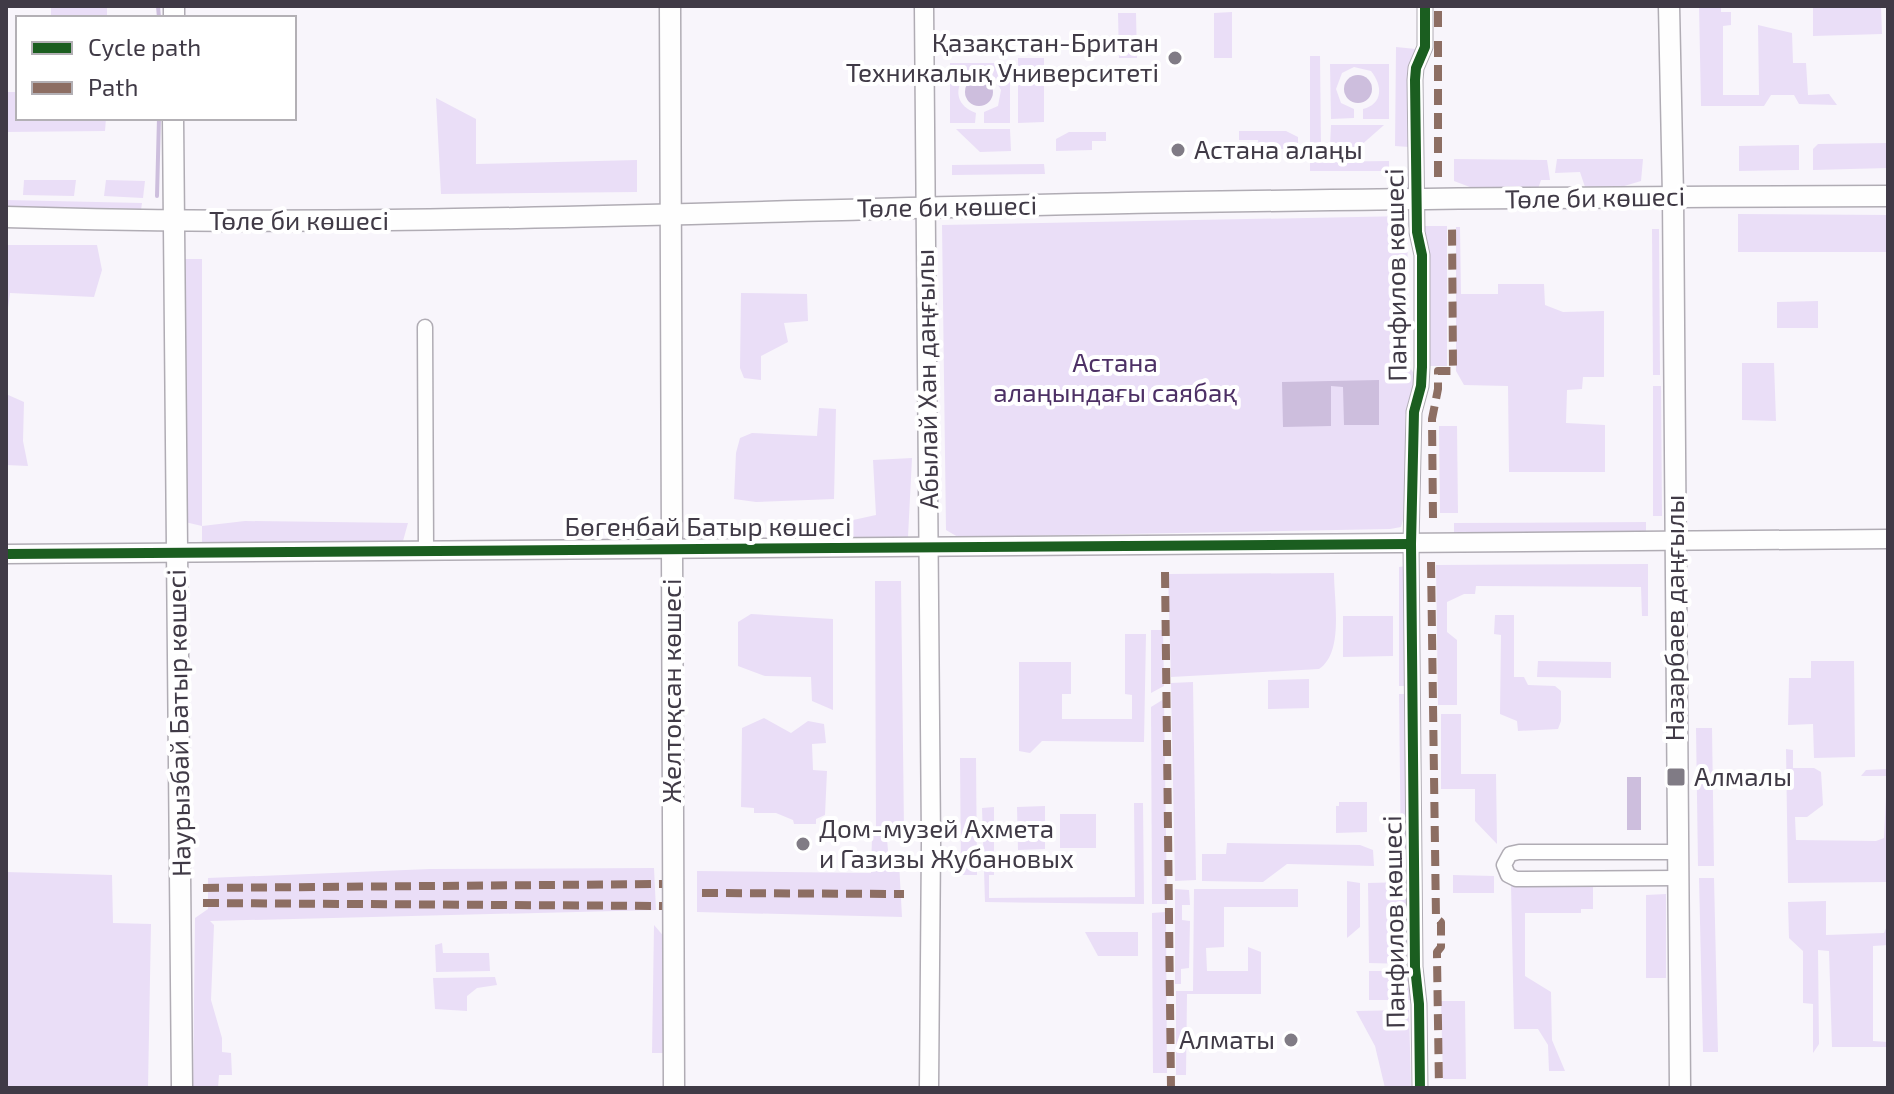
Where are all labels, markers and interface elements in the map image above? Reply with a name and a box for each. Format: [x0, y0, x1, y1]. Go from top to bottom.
legend [16, 16, 296, 120]
place label: Қазақстан-Британ Техникалық Университеті [846, 26, 1159, 87]
text: Cycle path [88, 32, 201, 61]
marker: Қазақстан-Британ Техникалық Университеті [1166, 49, 1184, 67]
text: Path [88, 72, 138, 101]
place label: Астана алаңы [1194, 133, 1363, 164]
marker: Астана алаңы [1169, 141, 1187, 159]
street label: Панфилов көшесі [1377, 168, 1412, 382]
street label: Төле би көшесі [1505, 179, 1685, 214]
street label: Төле би көшесі [857, 188, 1037, 223]
street label: Төле би көшесі [209, 204, 389, 235]
street label: Абылай Хан даңғылы [908, 249, 943, 509]
park label: Астана алаңындағы саябақ [993, 346, 1237, 407]
street label: Назарбаев даңғылы [1658, 495, 1689, 741]
street label: Бөгенбай Батыр көшесі [565, 510, 851, 541]
street label: Наурызбай Батыр көшесі [159, 569, 197, 877]
street label: Желтоқсан көшесі [655, 579, 686, 803]
place label: Алмалы [1694, 760, 1792, 791]
marker: Алмалы [1665, 766, 1687, 788]
place label: Дом-музей Ахмета и Газизы Жубановых [819, 812, 1074, 874]
street label: Панфилов көшесі [1375, 815, 1410, 1029]
marker: Дом-музей Ахмета и Газизы Жубановых [794, 835, 812, 853]
place label: Алматы [1179, 1023, 1275, 1054]
marker: Алматы [1282, 1031, 1300, 1049]

